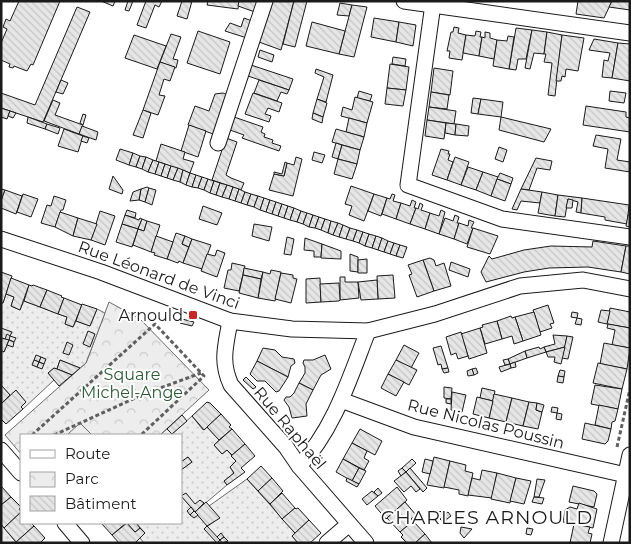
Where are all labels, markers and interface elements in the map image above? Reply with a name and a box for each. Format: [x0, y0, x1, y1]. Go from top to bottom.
street label: Rue Léonard de Vinci [76, 237, 242, 313]
place label: Arnould [118, 306, 183, 325]
marker: Arnould [187, 309, 199, 321]
park label: Square Michel-Ange [81, 365, 183, 402]
street label: Rue Raphaël [250, 383, 330, 473]
street label: Rue Nicolas Poussin [406, 395, 566, 453]
legend [20, 434, 182, 524]
text: Route [65, 444, 110, 463]
text: Parc [65, 469, 99, 488]
text: Bâtiment [65, 494, 137, 513]
district label: CHARLES ARNOULD [381, 506, 593, 529]

